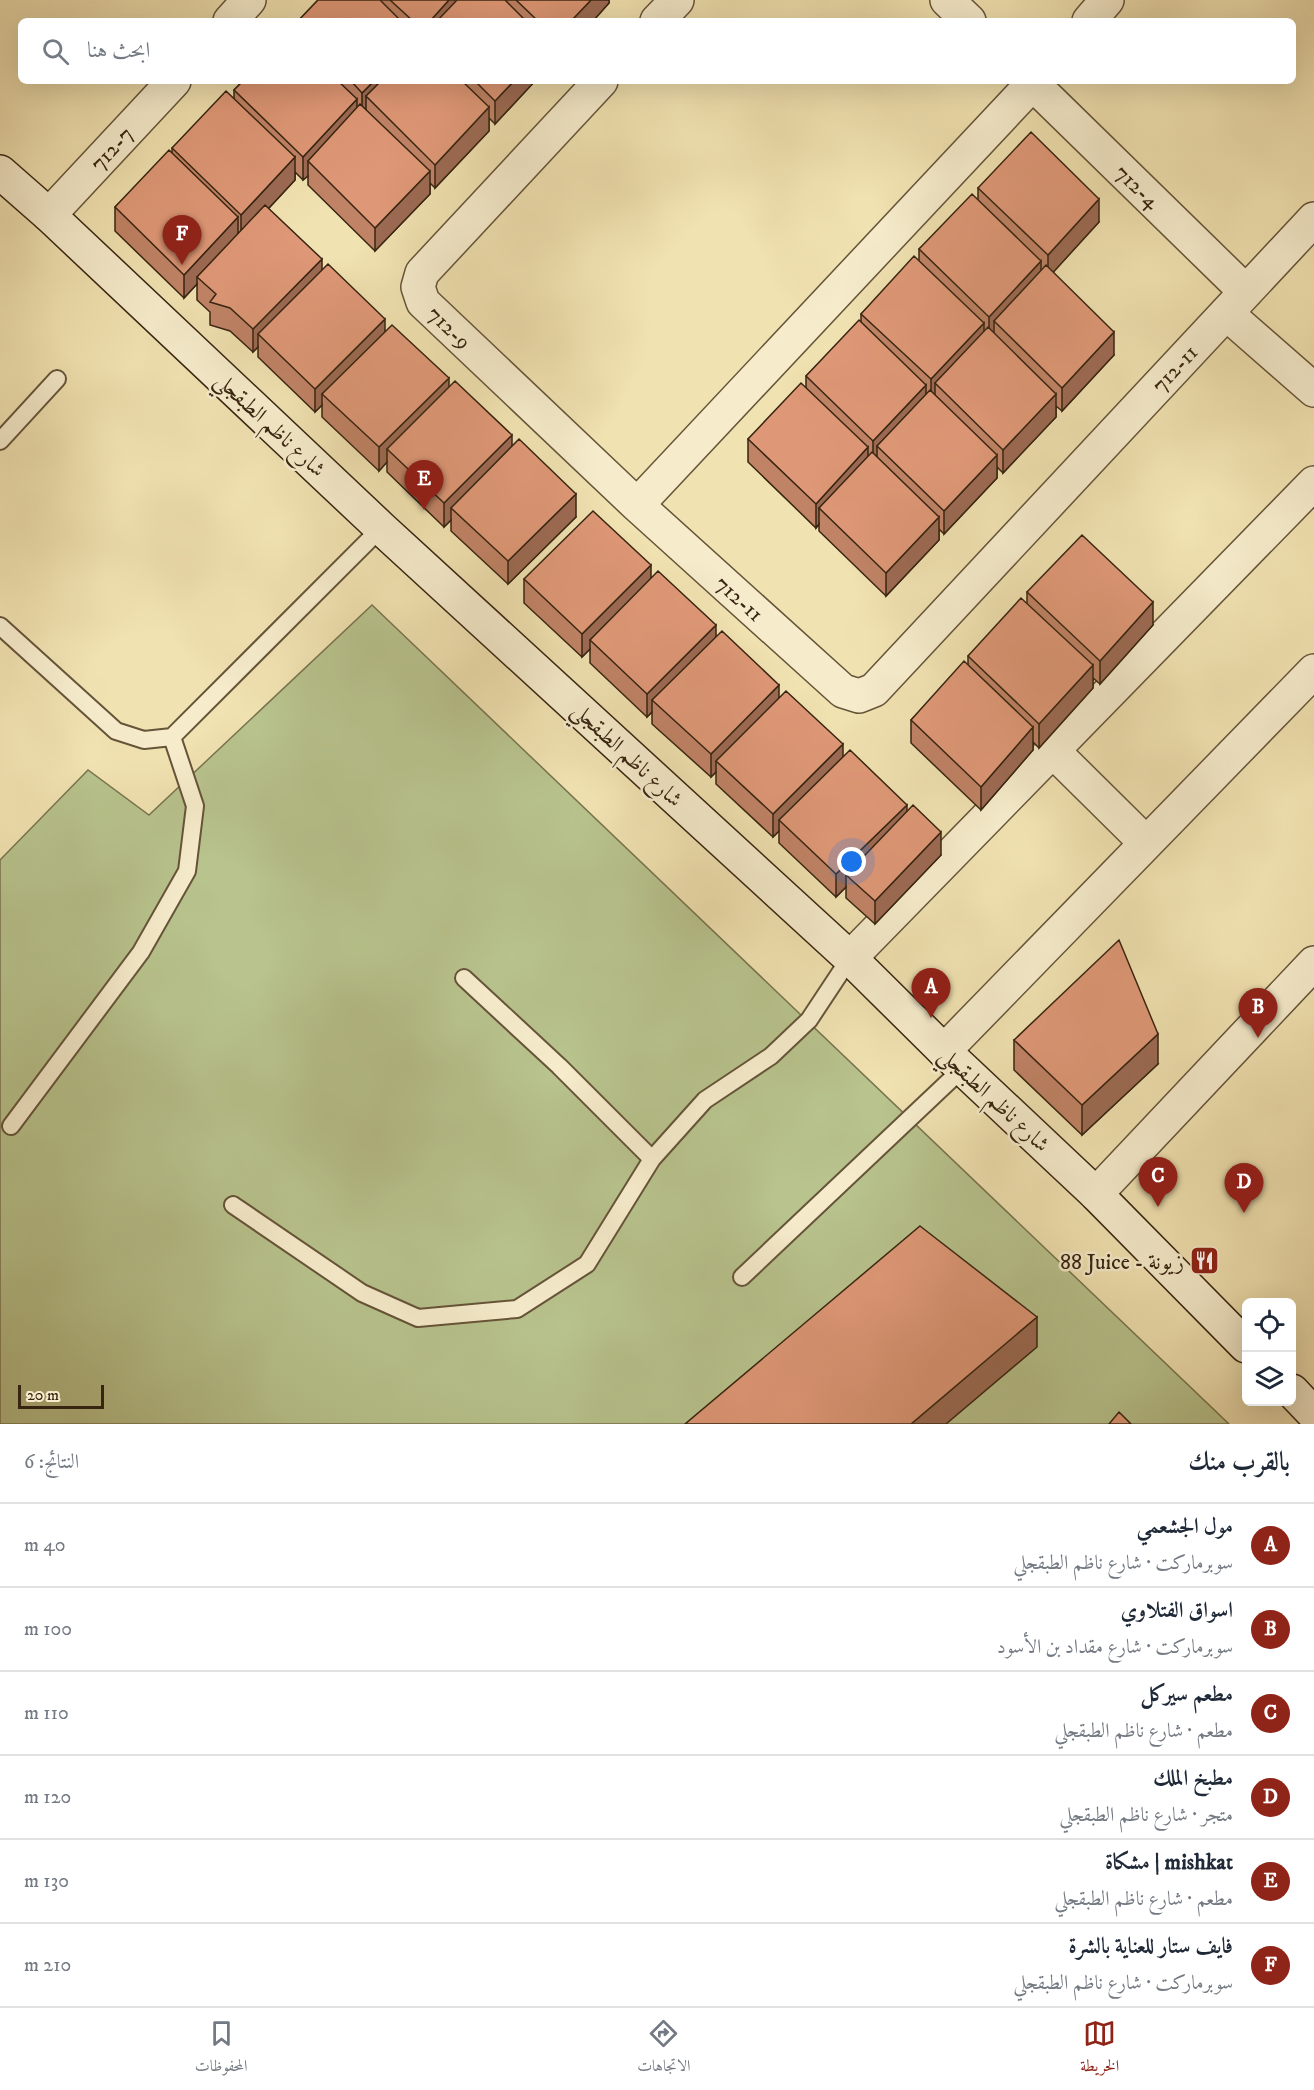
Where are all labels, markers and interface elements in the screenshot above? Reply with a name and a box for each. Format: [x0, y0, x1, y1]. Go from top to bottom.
search box [18, 18, 1296, 84]
icon: search [39, 35, 72, 68]
text: ابحث هنا [87, 37, 150, 64]
street label: 712-7 [85, 121, 139, 177]
street label: 712-4 [1109, 159, 1166, 216]
pin: F [162, 216, 201, 265]
street label: 712-9 [421, 301, 476, 355]
street label: 712-11 [1146, 339, 1204, 399]
street label: شارع ناظم الطبقجلي [204, 367, 331, 488]
pin: E [404, 460, 444, 510]
street label: 712-11 [709, 570, 769, 628]
street label: شارع ناظم الطبقجلي [561, 697, 688, 818]
your location [837, 847, 866, 876]
pin: A [912, 968, 950, 1018]
pin: B [1238, 988, 1278, 1038]
street label: شارع ناظم الطبقجلي [928, 1042, 1055, 1163]
pin: C [1138, 1158, 1178, 1207]
pin: D [1224, 1164, 1264, 1213]
restaurant icon: 88 Juice - زيونة [1189, 1245, 1221, 1277]
place label: 88 Juice - زيونة [1060, 1249, 1184, 1276]
map controls [1242, 1298, 1296, 1406]
button: locate [1242, 1298, 1296, 1352]
button: layers [1242, 1352, 1296, 1406]
scale bar [18, 1382, 104, 1410]
text: 20 m [27, 1385, 59, 1405]
text: بالقرب منك [1188, 1446, 1290, 1479]
text: النتائج: 6 [24, 1450, 79, 1475]
text: مول الجشعمي [1137, 1513, 1233, 1540]
text: 40 m [24, 1533, 66, 1558]
text: A [1264, 1533, 1277, 1558]
text: سوبرماركت · شارع ناظم الطبقجلي [1013, 1551, 1233, 1576]
text: اسواق الفتلاوي [1120, 1597, 1233, 1624]
text: 100 m [24, 1617, 72, 1642]
text: B [1264, 1617, 1277, 1642]
text: سوبرماركت · شارع مقداد بن الأسود [997, 1635, 1233, 1660]
text: مطعم سيركل [1141, 1681, 1233, 1708]
text: 110 m [24, 1701, 69, 1726]
text: C [1264, 1701, 1277, 1726]
text: مطعم · شارع ناظم الطبقجلي [1054, 1719, 1233, 1744]
text: مطبخ الملك [1153, 1765, 1233, 1792]
text: 120 m [24, 1785, 71, 1810]
text: D [1263, 1785, 1278, 1810]
text: متجر · شارع ناظم الطبقجلي [1059, 1803, 1233, 1828]
text: mishkat | مشكاة [1105, 1849, 1233, 1876]
text: 130 m [24, 1869, 69, 1894]
text: E [1263, 1869, 1278, 1894]
text: مطعم · شارع ناظم الطبقجلي [1054, 1887, 1233, 1912]
text: فايف ستار للعناية بالشرة [1068, 1933, 1233, 1960]
text: 210 m [24, 1953, 71, 1978]
text: F [1264, 1953, 1277, 1978]
text: سوبرماركت · شارع ناظم الطبقجلي [1013, 1971, 1233, 1996]
tab: المحفوظات [195, 2017, 248, 2081]
tab: الاتجاهات [637, 2017, 691, 2081]
tab: الخريطة [1080, 2017, 1119, 2081]

